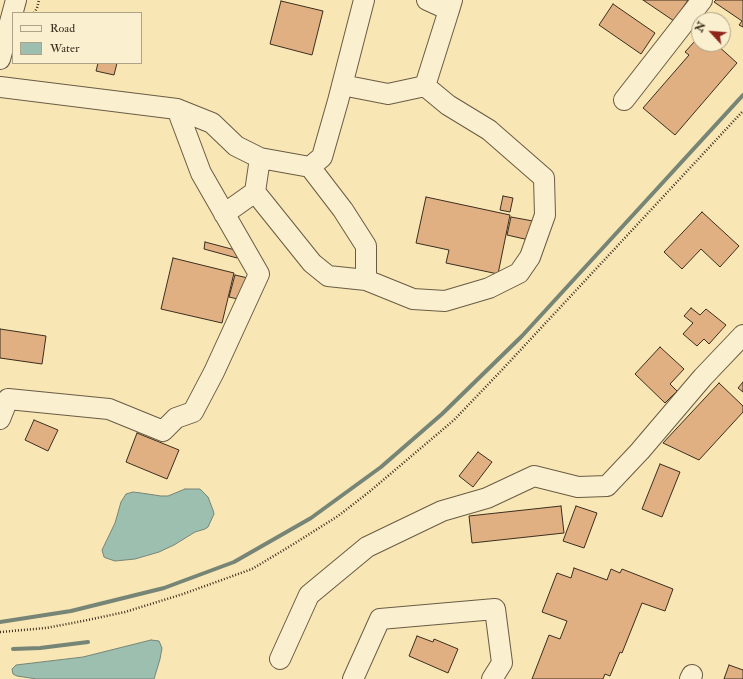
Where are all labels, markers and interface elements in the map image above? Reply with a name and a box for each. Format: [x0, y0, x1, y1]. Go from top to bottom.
legend [12, 12, 142, 64]
north arrow [691, 12, 731, 52]
text: N [693, 20, 709, 34]
text: Road [50, 21, 75, 36]
text: Water [50, 41, 79, 56]

